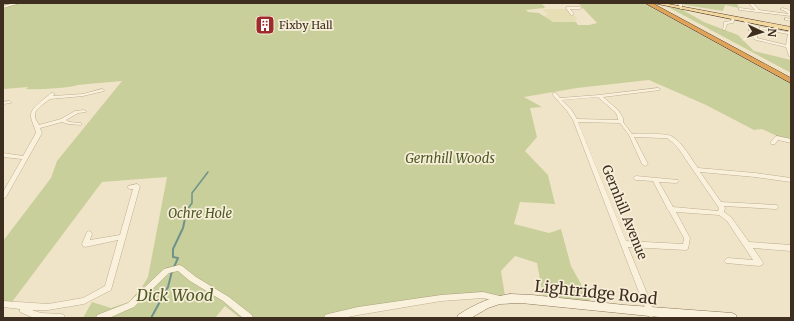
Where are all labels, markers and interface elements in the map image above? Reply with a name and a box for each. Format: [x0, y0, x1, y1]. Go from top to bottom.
north arrow [742, 12, 782, 52]
building icon: Fixby Hall [254, 14, 276, 36]
place label: Fixby Hall [279, 18, 333, 32]
text: N [765, 28, 779, 38]
park label: Gernhill Woods [405, 150, 495, 167]
street label: Gernhill Avenue [598, 162, 651, 262]
park label: Ochre Hole [168, 205, 232, 222]
street label: Lightridge Road [534, 276, 659, 308]
park label: Dick Wood [136, 285, 214, 305]

